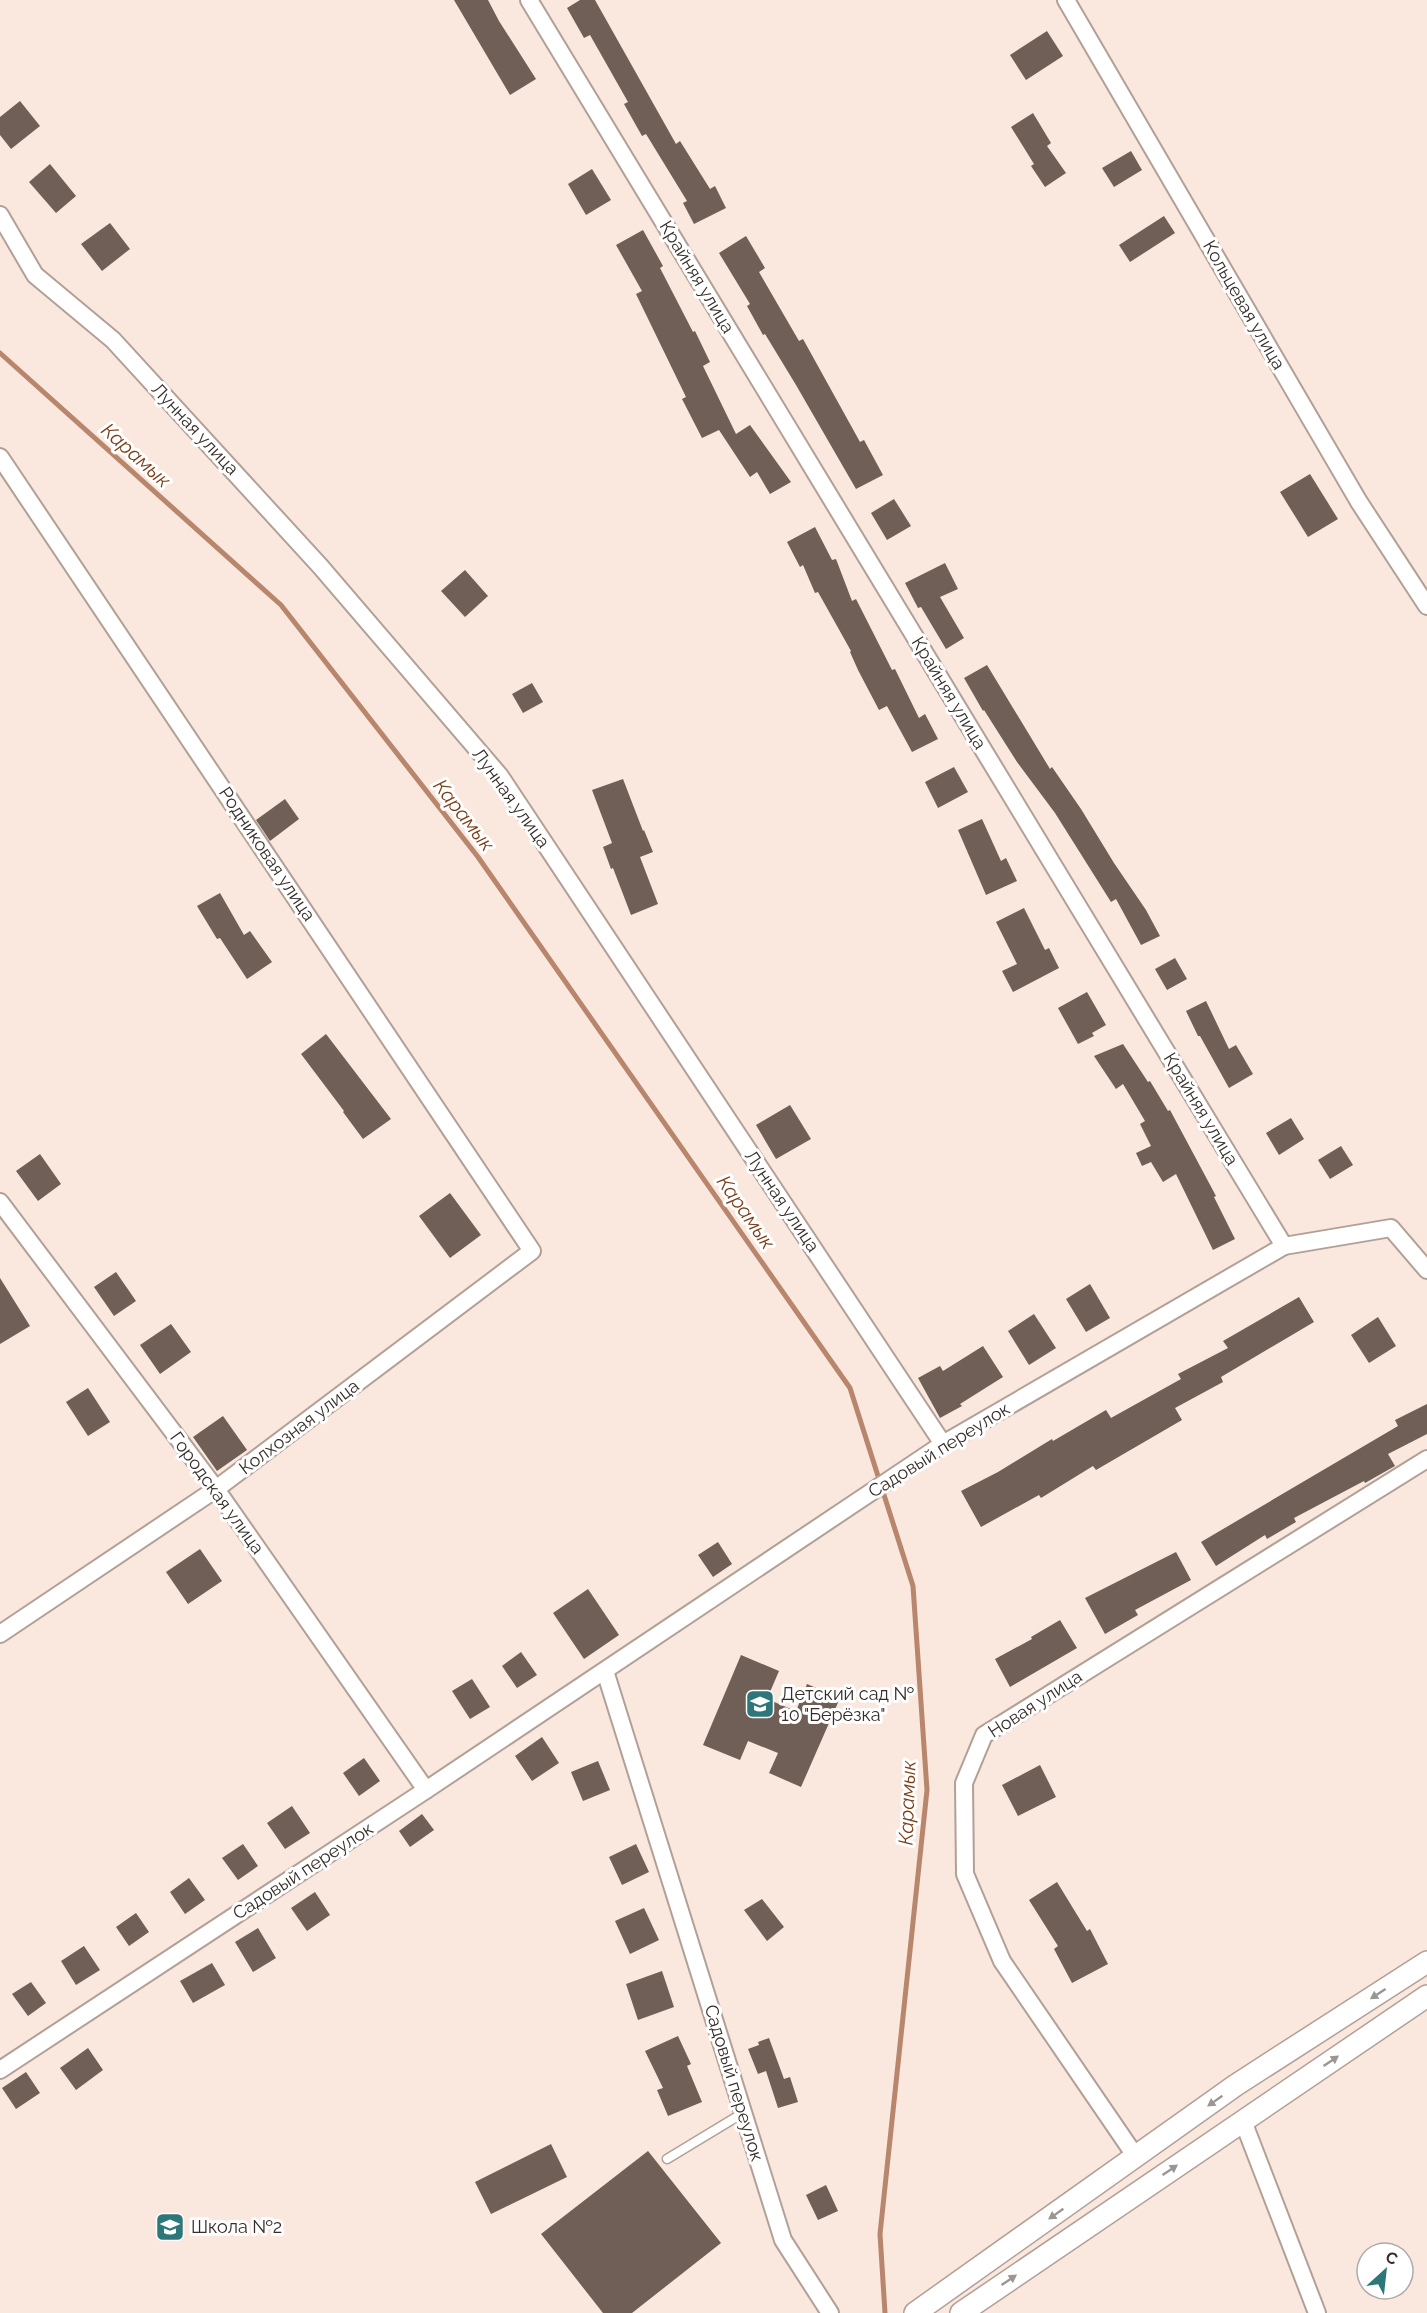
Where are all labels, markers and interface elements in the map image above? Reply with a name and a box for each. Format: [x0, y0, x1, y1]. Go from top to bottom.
street label: Крайняя улица [656, 217, 739, 337]
street label: Кольцевая улица [1199, 237, 1290, 373]
street label: Лунная улица [147, 378, 243, 479]
water label: Карамык [97, 418, 176, 492]
street label: Крайняя улица [908, 633, 991, 753]
street label: Лунная улица [468, 744, 555, 852]
water label: Карамык [429, 774, 500, 856]
street label: Родниковая улица [215, 783, 320, 925]
street label: Крайняя улица [1160, 1049, 1243, 1169]
street label: Лунная улица [741, 1146, 824, 1255]
water label: Карамык [712, 1170, 780, 1254]
street label: Колхозная улица [235, 1375, 363, 1478]
street label: Садовый переулок [864, 1398, 1013, 1502]
street label: Городская улица [166, 1428, 269, 1558]
street label: Новая улица [984, 1665, 1086, 1742]
place label: Детский сад № 10 "Берёзка" [781, 1683, 915, 1725]
school or university icon: Детский сад № 10 "Берёзка" [744, 1688, 776, 1720]
water label: Карамык [894, 1760, 920, 1846]
street label: Садовый переулок [229, 1817, 377, 1924]
one-way arrow [1370, 1988, 1386, 1999]
street label: Садовый переулок [701, 2002, 768, 2164]
one-way arrow [1323, 2055, 1339, 2067]
one-way arrow [1207, 2094, 1222, 2106]
one-way arrow [1162, 2164, 1178, 2176]
one-way arrow [1048, 2207, 1063, 2219]
school or university icon: Школа №2 [154, 2211, 186, 2243]
place label: Школа №2 [191, 2216, 282, 2237]
north arrow [1355, 2241, 1415, 2301]
text: С [1382, 2247, 1401, 2269]
one-way arrow [1001, 2275, 1017, 2286]

